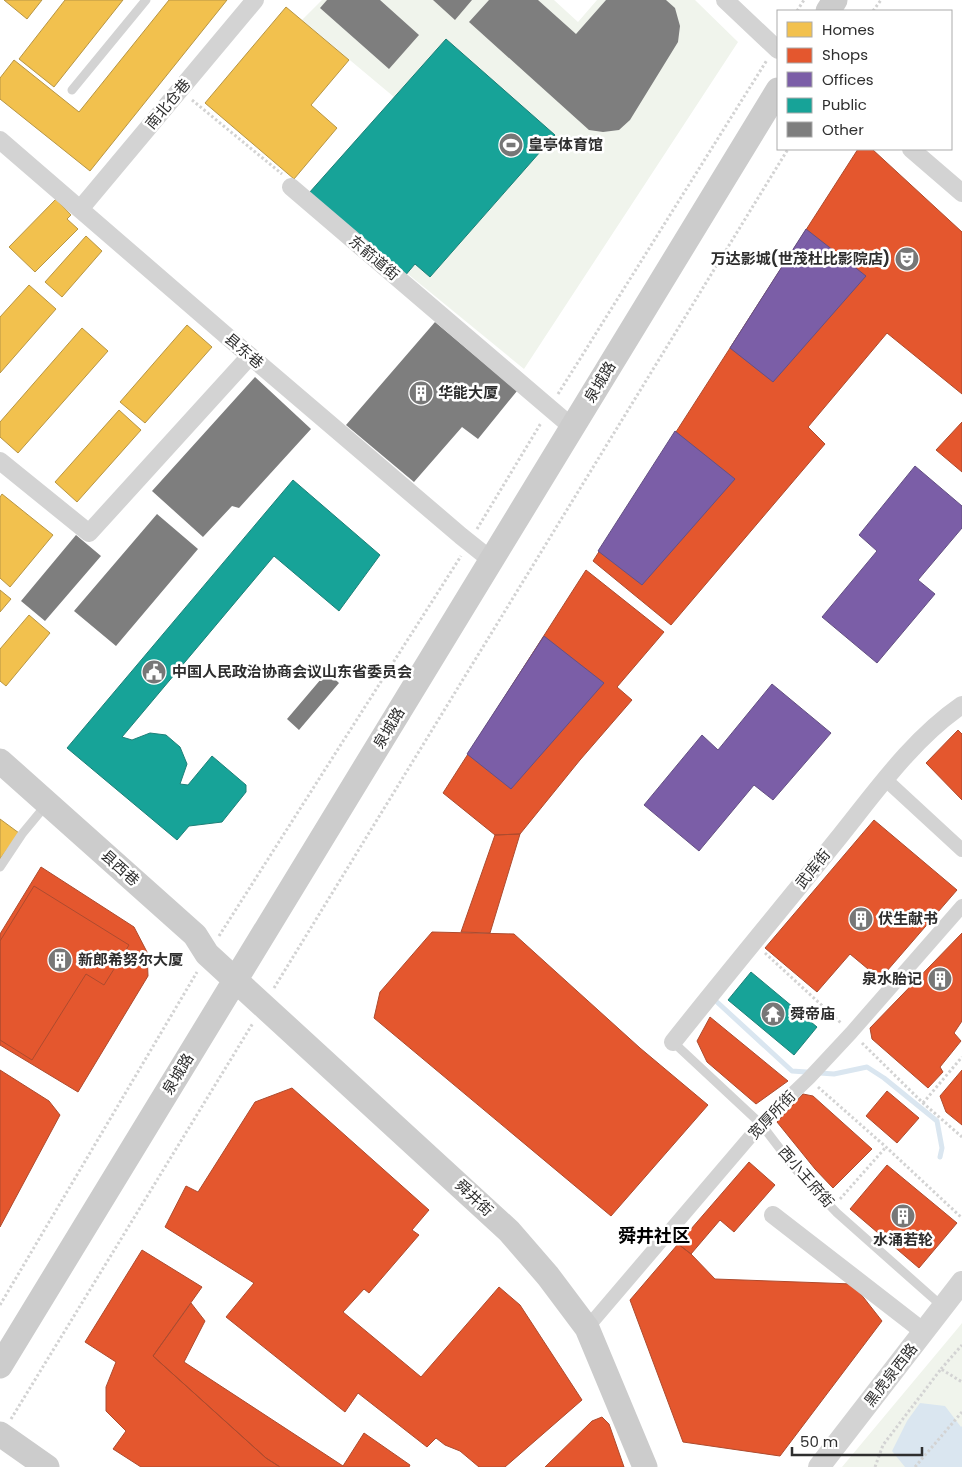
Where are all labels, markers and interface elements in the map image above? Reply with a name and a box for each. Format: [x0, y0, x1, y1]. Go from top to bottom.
legend [777, 10, 952, 150]
text: Homes [822, 19, 875, 40]
text: Shops [822, 44, 868, 65]
text: Offices [822, 69, 874, 90]
street label: 南北仓巷 [140, 74, 195, 133]
text: Public [822, 94, 867, 115]
text: Other [822, 119, 864, 140]
sports icon: 皇亭体育馆 [498, 132, 524, 158]
place label: 皇亭体育馆 [528, 134, 603, 155]
street label: 东箭道街 [345, 230, 404, 285]
theatre icon: 万达影城(世茂杜比影院店) [894, 246, 920, 272]
place label: 万达影城(世茂杜比影院店) [711, 248, 890, 269]
street label: 县东巷 [220, 328, 268, 373]
street label: 泉城路 [579, 357, 620, 406]
building icon: 华能大厦 [408, 380, 434, 406]
place label: 华能大厦 [438, 382, 498, 403]
public building icon: 中国人民政治协商会议山东省委员会 [141, 659, 167, 685]
place label: 中国人民政治协商会议山东省委员会 [172, 661, 412, 682]
street label: 泉城路 [368, 703, 409, 752]
street label: 县西巷 [97, 845, 144, 890]
street label: 武库街 [790, 845, 835, 893]
building icon: 伏生献书 [848, 906, 874, 932]
place label: 伏生献书 [878, 908, 938, 929]
building icon: 新郎希努尔大厦 [47, 947, 73, 973]
place label: 新郎希努尔大厦 [78, 949, 183, 970]
building icon: 泉水胎记 [927, 966, 953, 992]
place label: 泉水胎记 [862, 968, 922, 989]
temple icon: 舜帝庙 [760, 1001, 786, 1027]
place label: 舜帝庙 [790, 1003, 835, 1024]
street label: 泉城路 [157, 1049, 198, 1098]
street label: 宽厚所街 [743, 1086, 800, 1144]
street label: 西小王府街 [774, 1141, 839, 1212]
street label: 舜井街 [451, 1175, 498, 1221]
building icon: 水涌若轮 [890, 1203, 916, 1229]
district label: 舜井社区 [618, 1223, 690, 1248]
place label: 水涌若轮 [873, 1229, 933, 1250]
street label: 黑虎泉西路 [859, 1339, 922, 1411]
scale bar [792, 1424, 922, 1456]
text: 50 m [800, 1431, 838, 1452]

